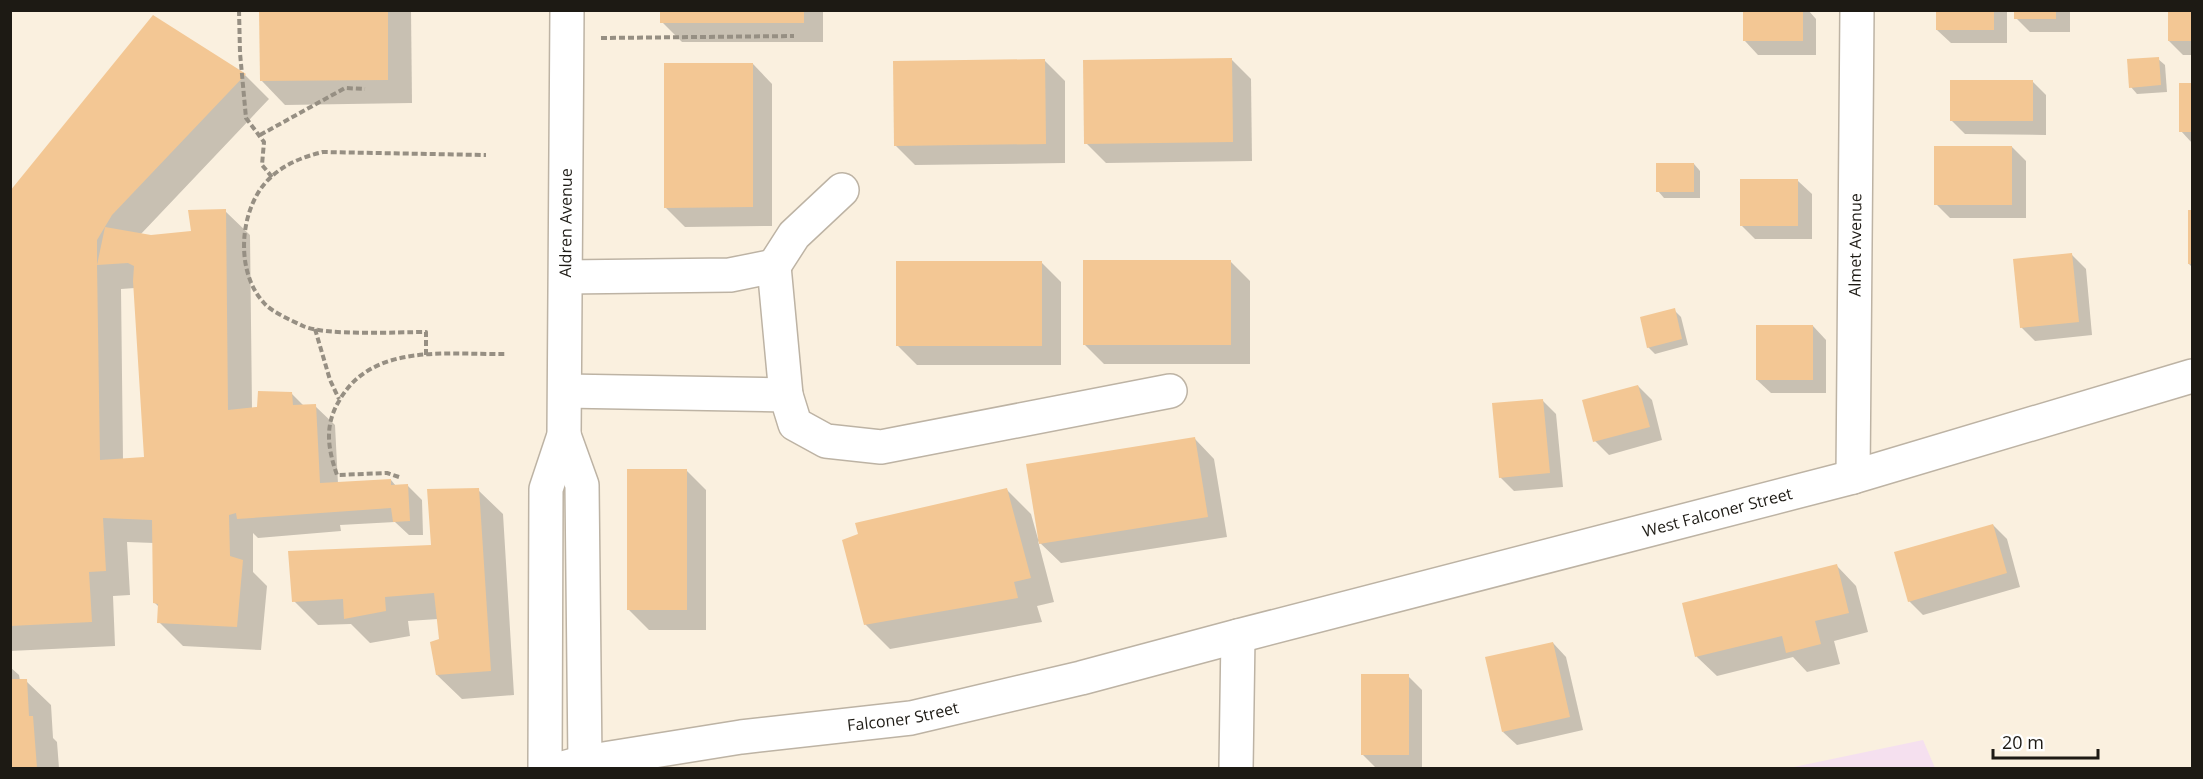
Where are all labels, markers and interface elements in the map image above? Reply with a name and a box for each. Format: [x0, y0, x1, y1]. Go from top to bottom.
street label: Aldren Avenue [554, 168, 577, 278]
street label: Almet Avenue [1844, 193, 1866, 297]
street label: West Falconer Street [1640, 482, 1795, 542]
street label: Falconer Street [846, 696, 961, 736]
scale bar [1993, 722, 2098, 760]
text: 20 m [2002, 730, 2044, 754]

